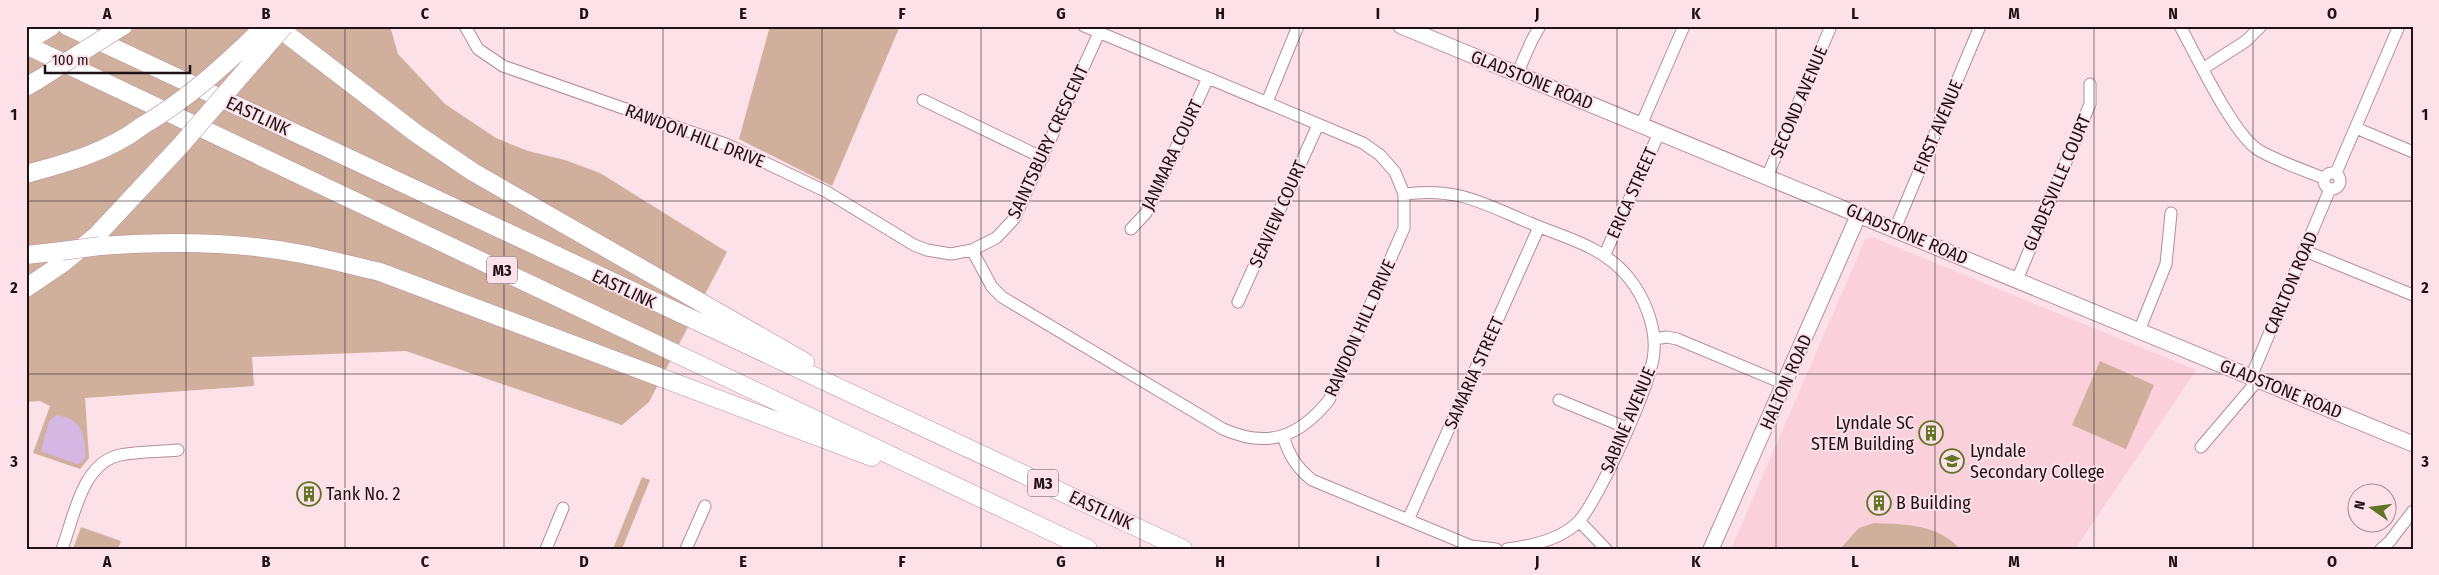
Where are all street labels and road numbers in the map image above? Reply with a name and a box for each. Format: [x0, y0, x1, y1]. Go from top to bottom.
street label: SECOND AVENUE [1766, 43, 1832, 161]
street label: GLADSTONE ROAD [1468, 45, 1596, 115]
street label: SAINTSBURY CRESCENT [1003, 61, 1093, 222]
street label: FIRST AVENUE [1908, 77, 1968, 177]
street label: EASTLINK [223, 92, 294, 141]
street label: JANMARA COURT [1137, 96, 1208, 214]
street label: RAWDON HILL DRIVE [622, 99, 768, 173]
street label: GLADESVILLE COURT [2018, 111, 2096, 254]
street label: ERICA STREET [1602, 143, 1662, 242]
street label: SEAVIEW COURT [1245, 156, 1312, 271]
street label: GLADSTONE ROAD [1843, 198, 1971, 270]
street label: CARLTON ROAD [2259, 228, 2323, 338]
road number: M3 [487, 256, 517, 284]
street label: RAWDON HILL DRIVE [1320, 256, 1400, 400]
street label: EASTLINK [589, 265, 660, 314]
street label: SAMARIA STREET [1439, 313, 1509, 433]
street label: HALTON ROAD [1755, 331, 1817, 433]
street label: GLADSTONE ROAD [2217, 354, 2345, 424]
street label: SABINE AVENUE [1596, 364, 1660, 476]
road number: M3 [1028, 469, 1058, 496]
street label: EASTLINK [1066, 486, 1137, 535]

